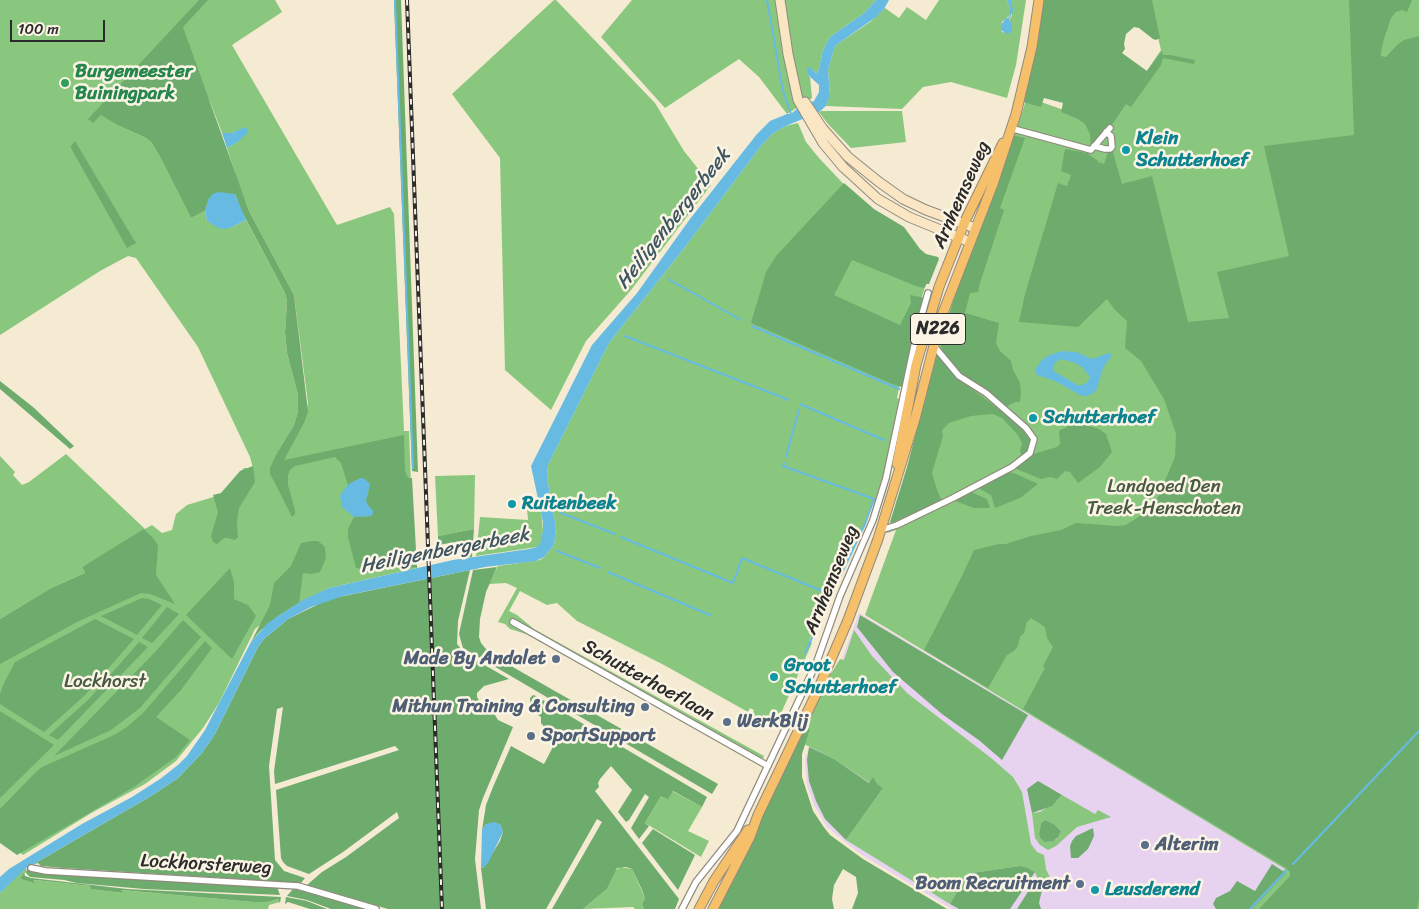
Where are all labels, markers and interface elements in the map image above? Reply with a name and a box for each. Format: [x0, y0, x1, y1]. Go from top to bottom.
scale bar [12, 10, 108, 42]
text: 100 m [18, 16, 59, 42]
place label: Burgemeester Buiningpark [75, 61, 192, 105]
marker: Burgemeester Buiningpark [59, 77, 71, 89]
place label: Klein Schutterhoef [1136, 128, 1248, 172]
street label: Arnhemseweg [928, 138, 996, 252]
water label: Heiligenbergerbeek [612, 144, 736, 294]
marker: Klein Schutterhoef [1120, 144, 1132, 156]
road number: N226 [910, 314, 966, 344]
place label: Schutterhoef [1043, 407, 1155, 429]
marker: Schutterhoef [1027, 412, 1039, 424]
park label: Landgoed Den Treek-Henschoten [1087, 476, 1241, 520]
place label: Ruitenbeek [522, 493, 616, 515]
marker: Ruitenbeek [506, 498, 518, 510]
street label: Arnhemseweg [800, 522, 864, 638]
water label: Heiligenbergerbeek [358, 523, 532, 579]
street label: Schutterhoeflaan [578, 635, 718, 727]
place label: Made By Andalet [404, 648, 546, 670]
marker: Made By Andalet [550, 653, 562, 665]
place label: Groot Schutterhoef [784, 655, 896, 699]
park label: Lockhorst [64, 671, 146, 693]
marker: Groot Schutterhoef [768, 671, 780, 683]
place label: Mithun Training & Consulting [392, 696, 635, 718]
marker: Mithun Training & Consulting [639, 701, 651, 713]
place label: WerkBlij [737, 711, 808, 733]
marker: WerkBlij [721, 716, 733, 728]
place label: SportSupport [541, 725, 656, 747]
marker: SportSupport [525, 730, 537, 742]
place label: Alterim [1155, 834, 1219, 856]
marker: Alterim [1139, 839, 1151, 851]
street label: Lockhorsterweg [140, 850, 272, 880]
place label: Boom Recruitment [915, 873, 1070, 895]
marker: Boom Recruitment [1074, 878, 1086, 890]
place label: Leusderend [1105, 879, 1199, 901]
marker: Leusderend [1089, 884, 1101, 896]

